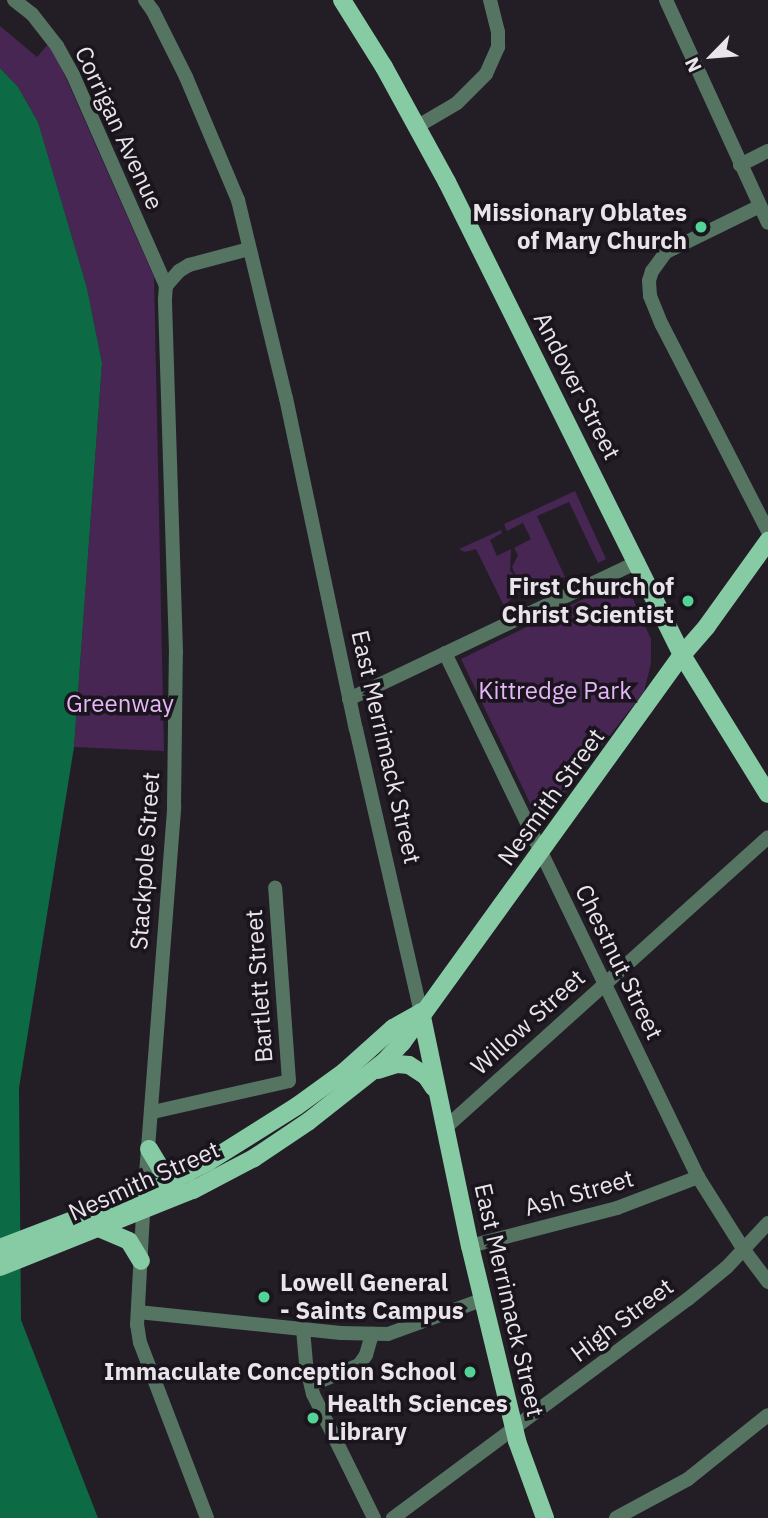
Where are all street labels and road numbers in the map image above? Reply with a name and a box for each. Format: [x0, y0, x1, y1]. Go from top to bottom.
street label: Corrigan Avenue [69, 42, 169, 214]
street label: Andover Street [528, 308, 626, 464]
street label: East Merrimack Street [345, 627, 427, 867]
street label: Nesmith Street [492, 723, 610, 871]
street label: Stackpole Street [124, 771, 166, 951]
street label: Chestnut Street [569, 880, 669, 1044]
street label: Bartlett Street [239, 908, 279, 1064]
street label: Willow Street [465, 963, 591, 1081]
street label: Nesmith Street [64, 1135, 224, 1227]
street label: Ash Street [521, 1164, 637, 1222]
street label: East Merrimack Street [468, 1180, 550, 1420]
street label: High Street [565, 1272, 679, 1368]

